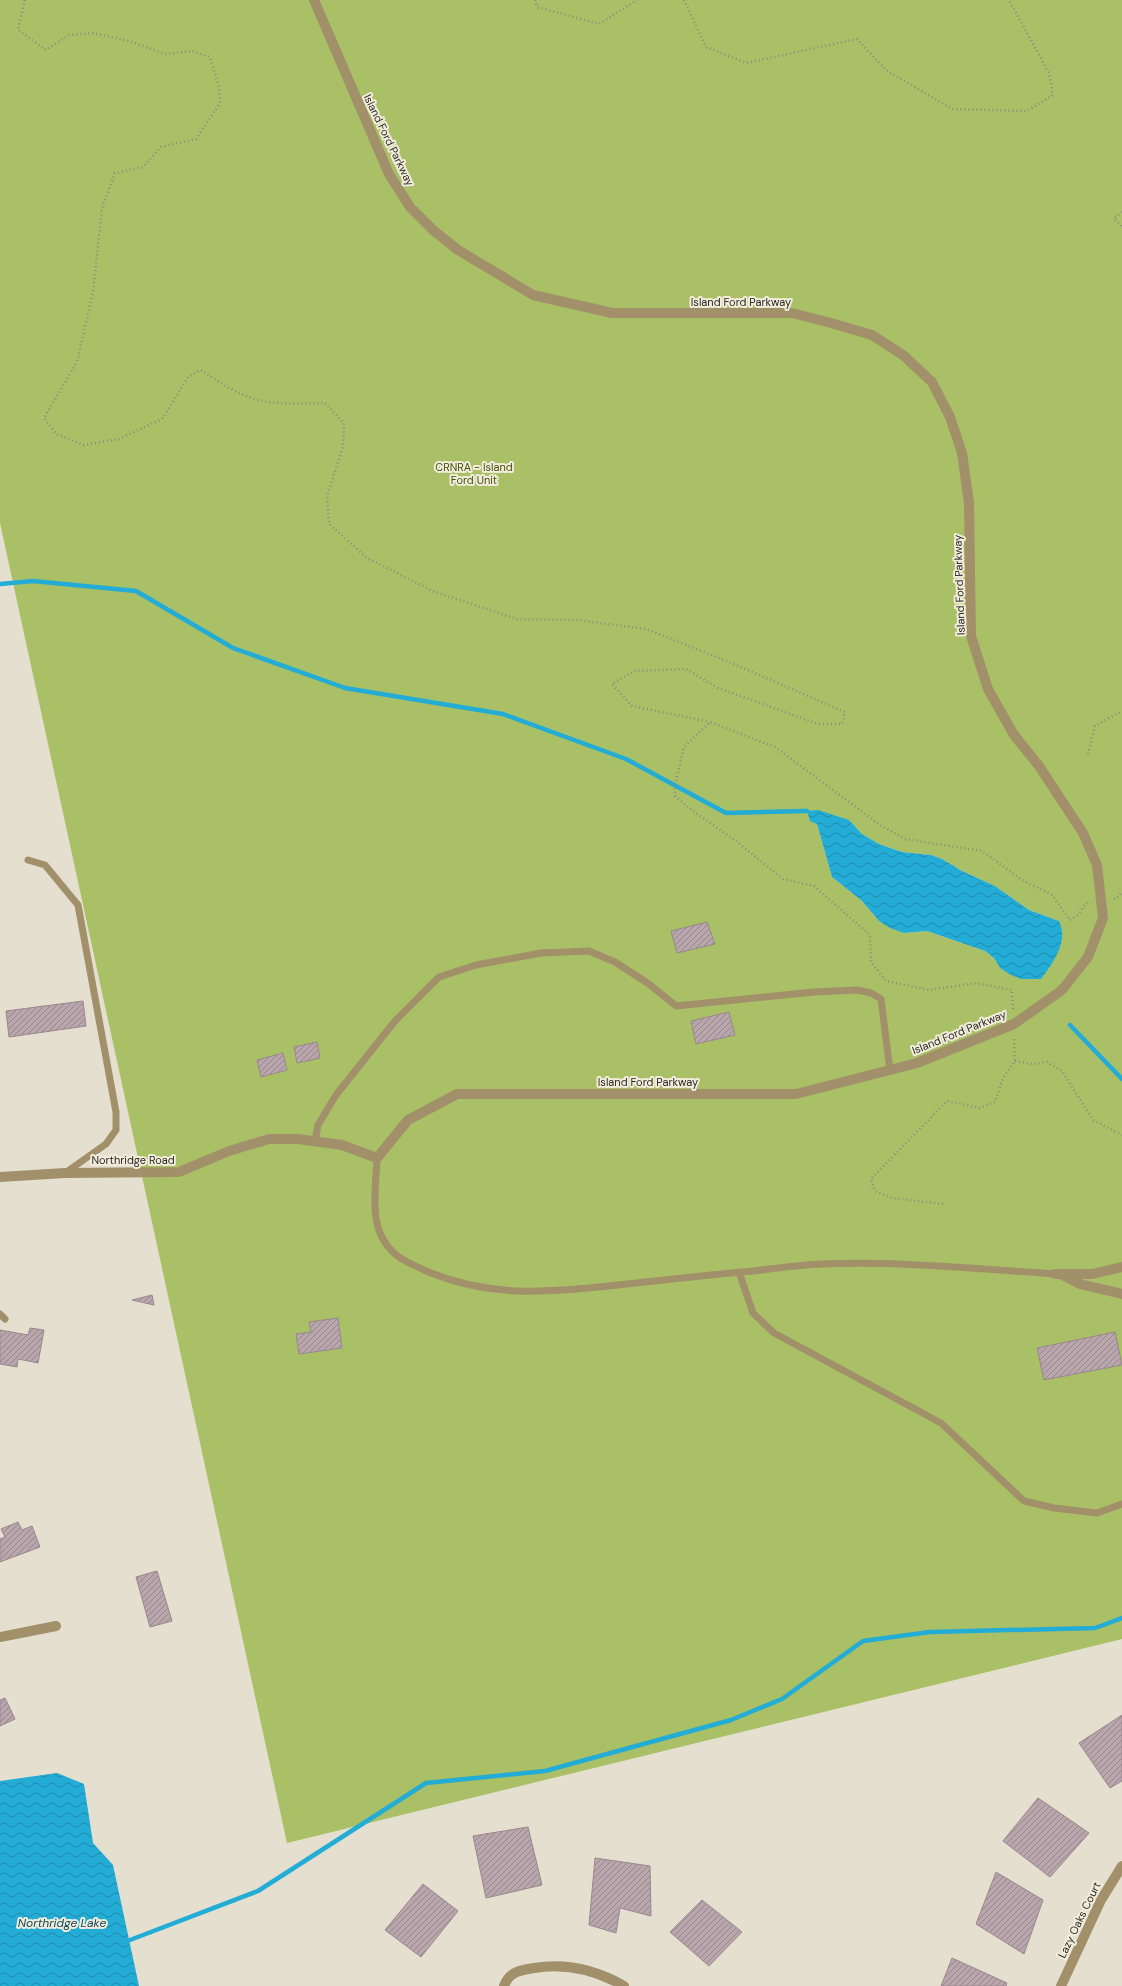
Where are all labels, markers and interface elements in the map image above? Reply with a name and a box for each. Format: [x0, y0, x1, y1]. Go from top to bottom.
street label: Island Ford Parkway [361, 92, 417, 188]
street label: Island Ford Parkway [691, 295, 791, 309]
park label: CRNRA - Island Ford Unit [435, 460, 513, 487]
street label: Island Ford Parkway [950, 535, 968, 635]
street label: Island Ford Parkway [910, 1007, 1008, 1057]
street label: Island Ford Parkway [598, 1075, 698, 1089]
street label: Northridge Road [91, 1153, 175, 1167]
street label: Lazy Oaks Court [1054, 1880, 1104, 1960]
water label: Northridge Lake [18, 1915, 106, 1931]

